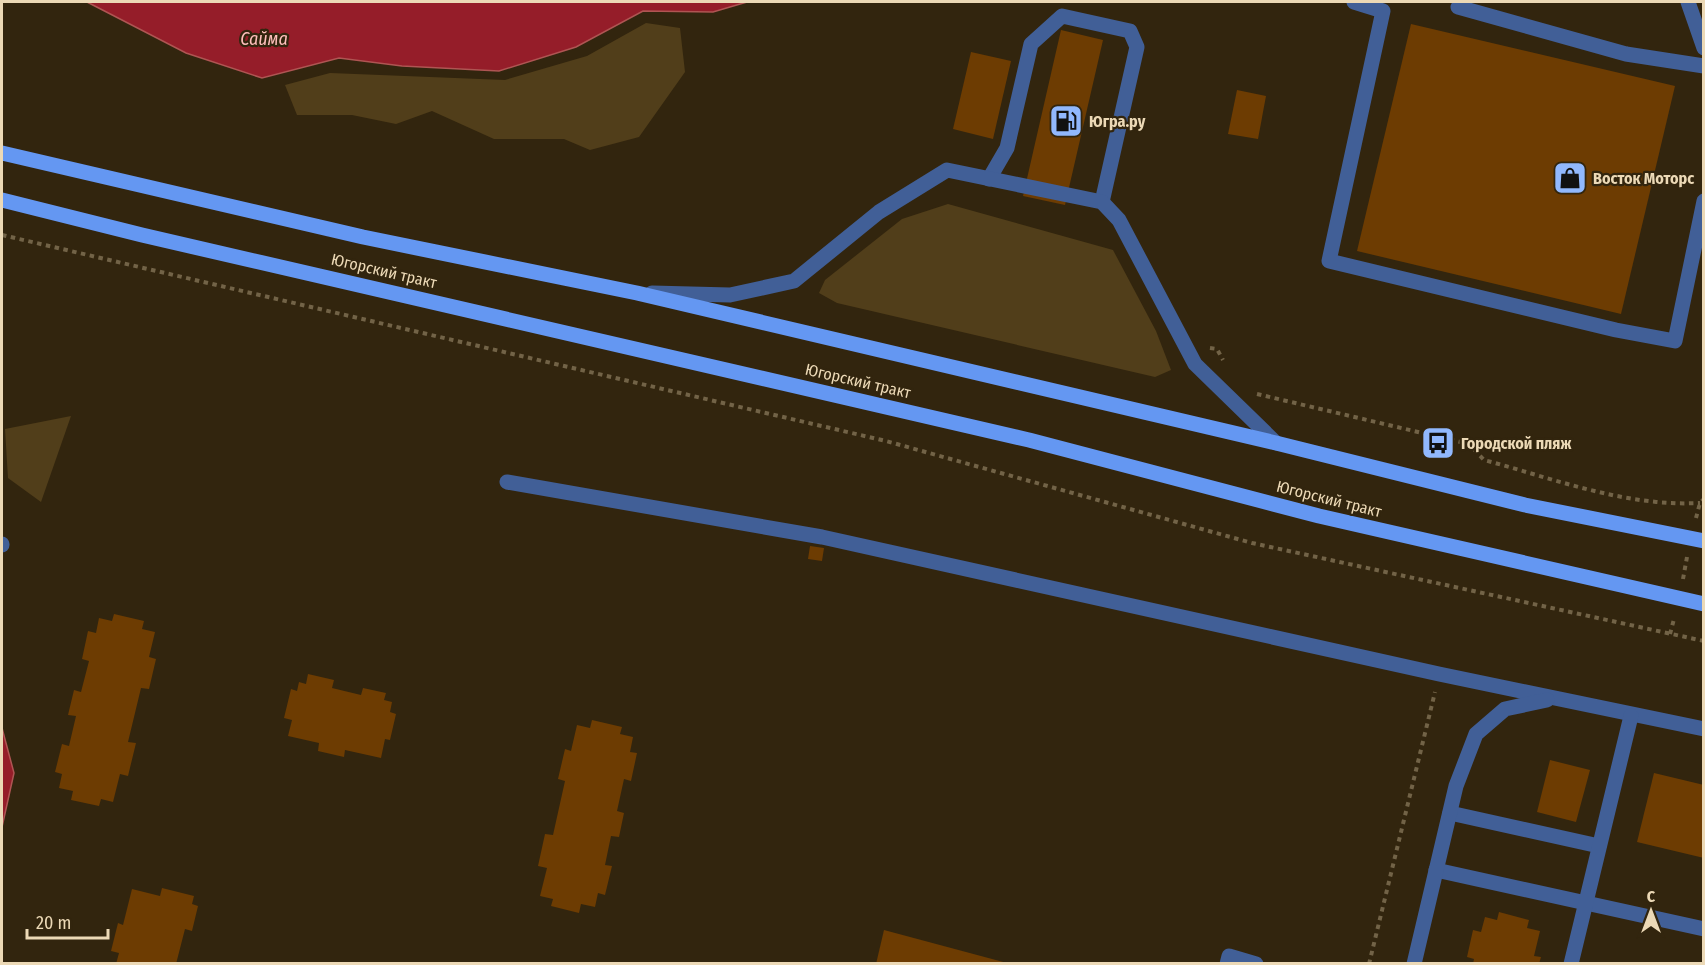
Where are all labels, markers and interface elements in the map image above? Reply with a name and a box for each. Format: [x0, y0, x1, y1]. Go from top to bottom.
water label: Сайма [240, 28, 288, 50]
fuel station icon: Югра.ру [1048, 103, 1084, 139]
place label: Югра.ру [1089, 112, 1146, 131]
shop icon: Восток Моторс [1552, 160, 1588, 196]
place label: Восток Моторс [1593, 169, 1694, 188]
street label: Югорский тракт [329, 250, 439, 292]
street label: Югорский тракт [803, 360, 913, 402]
bus stop icon: Городской пляж [1420, 425, 1456, 461]
place label: Городской пляж [1461, 434, 1571, 453]
street label: Югорский тракт [1274, 477, 1384, 521]
north arrow [1621, 881, 1681, 941]
text: С [1647, 887, 1656, 906]
scale bar [27, 902, 108, 940]
text: 20 m [36, 912, 71, 934]

